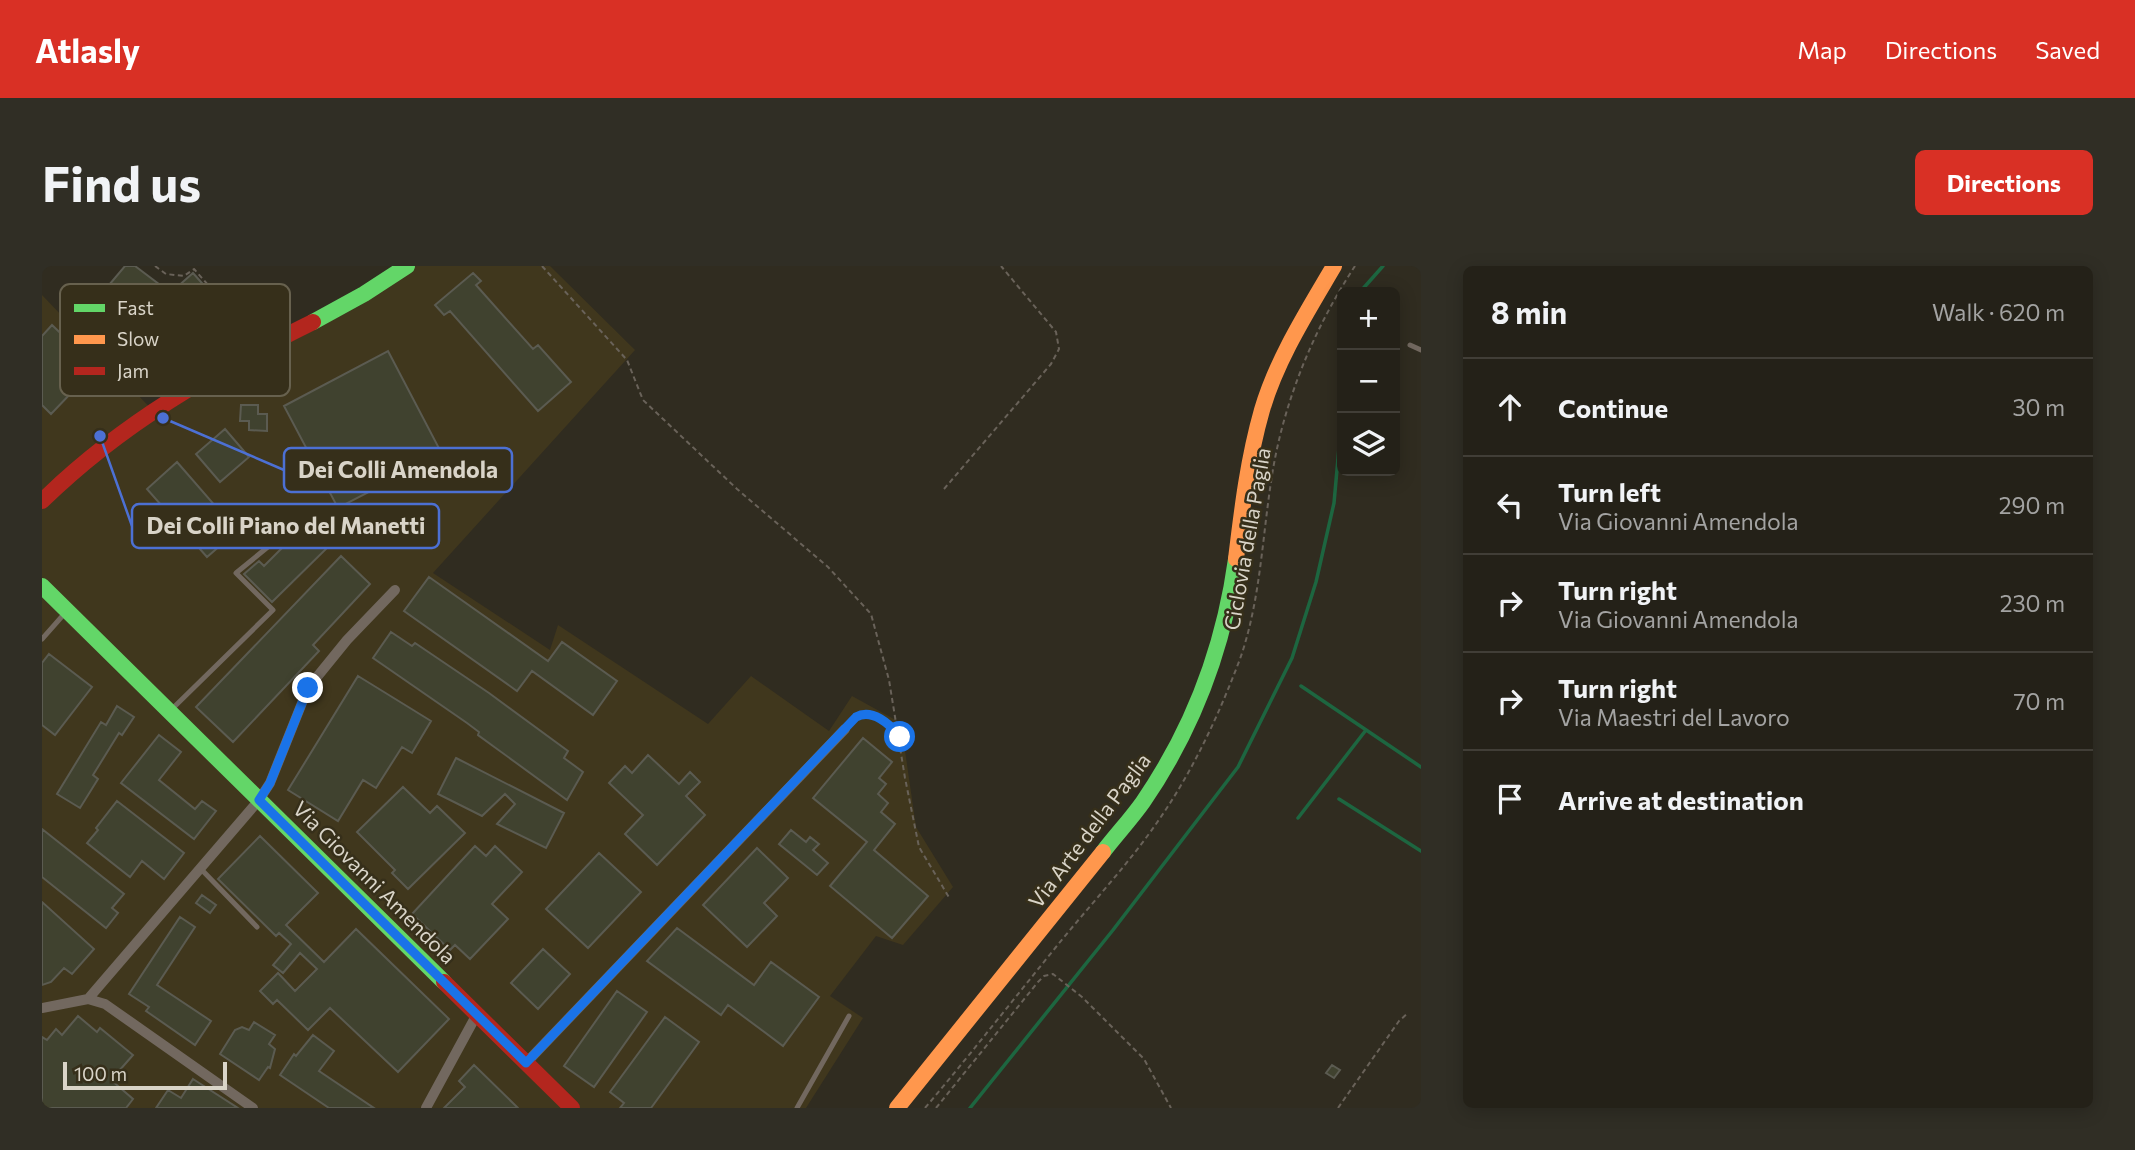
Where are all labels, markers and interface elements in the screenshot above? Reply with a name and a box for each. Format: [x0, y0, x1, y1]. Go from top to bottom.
text: Atlasly [35, 29, 140, 70]
text: Map [1797, 35, 1847, 64]
text: Directions [1885, 35, 1997, 64]
text: Saved [2035, 35, 2100, 64]
button: Directions [1915, 150, 2093, 215]
text: Find us [42, 152, 201, 212]
legend [60, 284, 290, 396]
map controls [1337, 287, 1400, 476]
button: + [1337, 287, 1400, 350]
text: 8 min [1491, 293, 1567, 330]
text: Fast [117, 296, 154, 319]
text: Walk · 620 m [1932, 298, 2065, 326]
text: Slow [117, 327, 159, 350]
button: − [1337, 350, 1400, 413]
text: Jam [117, 359, 149, 382]
icon: ahead [1491, 388, 1529, 426]
text: Continue [1558, 392, 1668, 423]
text: 30 m [2012, 393, 2065, 421]
button: layers [1337, 413, 1400, 476]
street label: Ciclovia della Paglia [1218, 445, 1275, 632]
callout: Dei Colli Amendola [284, 448, 512, 492]
text: Dei Colli Amendola [298, 455, 498, 483]
text: Turn left [1558, 476, 1661, 507]
icon: left [1491, 486, 1529, 524]
text: 290 m [1999, 491, 2065, 519]
callout: Dei Colli Piano del Manetti [132, 504, 439, 548]
text: Via Giovanni Amendola [1558, 507, 1799, 535]
text: Dei Colli Piano del Manetti [147, 511, 425, 539]
text: Turn right [1558, 574, 1677, 605]
icon: right [1491, 584, 1529, 622]
text: 230 m [2000, 589, 2065, 617]
text: Via Giovanni Amendola [1558, 605, 1799, 633]
route end [292, 672, 323, 703]
text: Turn right [1558, 672, 1677, 703]
icon: right [1491, 682, 1529, 720]
text: 70 m [2013, 687, 2065, 715]
text: Via Maestri del Lavoro [1558, 703, 1790, 731]
route start [884, 721, 915, 752]
street label: Via Arte della Paglia [1022, 748, 1155, 912]
icon: arrive [1491, 780, 1529, 818]
text: Arrive at destination [1558, 784, 1804, 815]
street label: Via Giovanni Amendola [289, 795, 462, 968]
scale bar [63, 1059, 228, 1091]
text: 100 m [74, 1062, 127, 1085]

